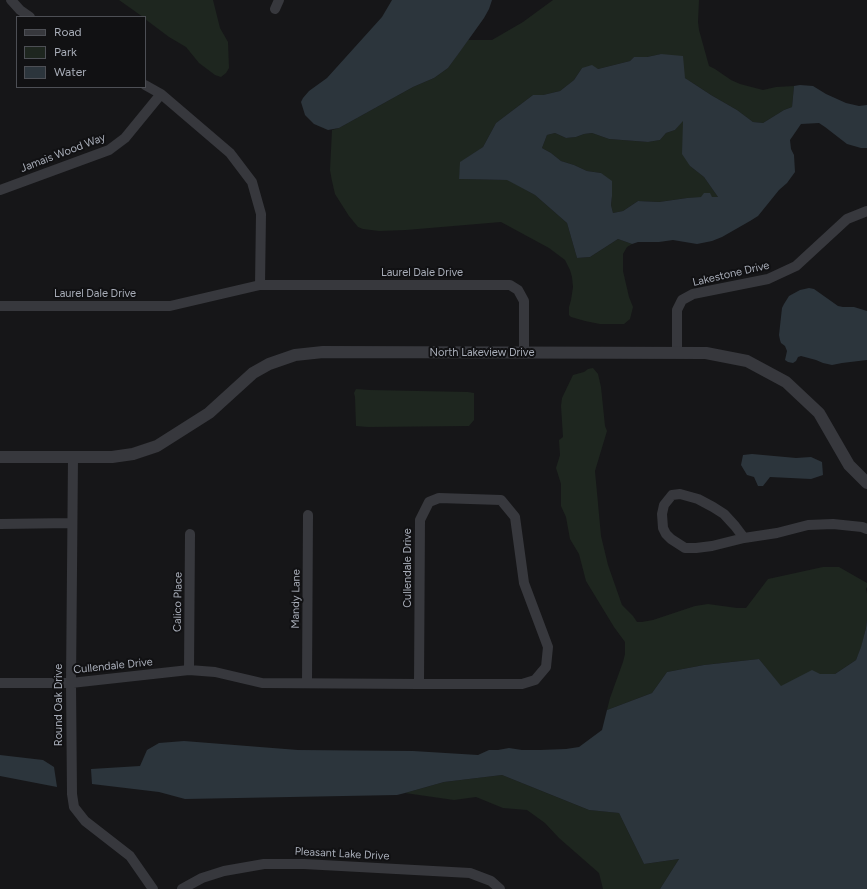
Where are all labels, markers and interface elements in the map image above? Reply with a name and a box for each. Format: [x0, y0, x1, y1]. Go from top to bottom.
legend [16, 16, 146, 88]
text: Road [54, 25, 82, 39]
text: Park [54, 45, 77, 59]
text: Water [54, 65, 86, 79]
street label: Jamais Wood Way [19, 131, 107, 175]
street label: Lakestone Drive [691, 259, 771, 289]
street label: Laurel Dale Drive [381, 266, 463, 280]
street label: Laurel Dale Drive [54, 287, 136, 301]
street label: North Lakeview Drive [430, 346, 534, 360]
street label: Cullendale Drive [401, 528, 415, 608]
street label: Mandy Lane [289, 569, 303, 629]
street label: Calico Place [171, 572, 185, 632]
street label: Cullendale Drive [73, 655, 153, 677]
street label: Round Oak Drive [52, 664, 66, 746]
street label: Pleasant Lake Drive [294, 845, 390, 863]

